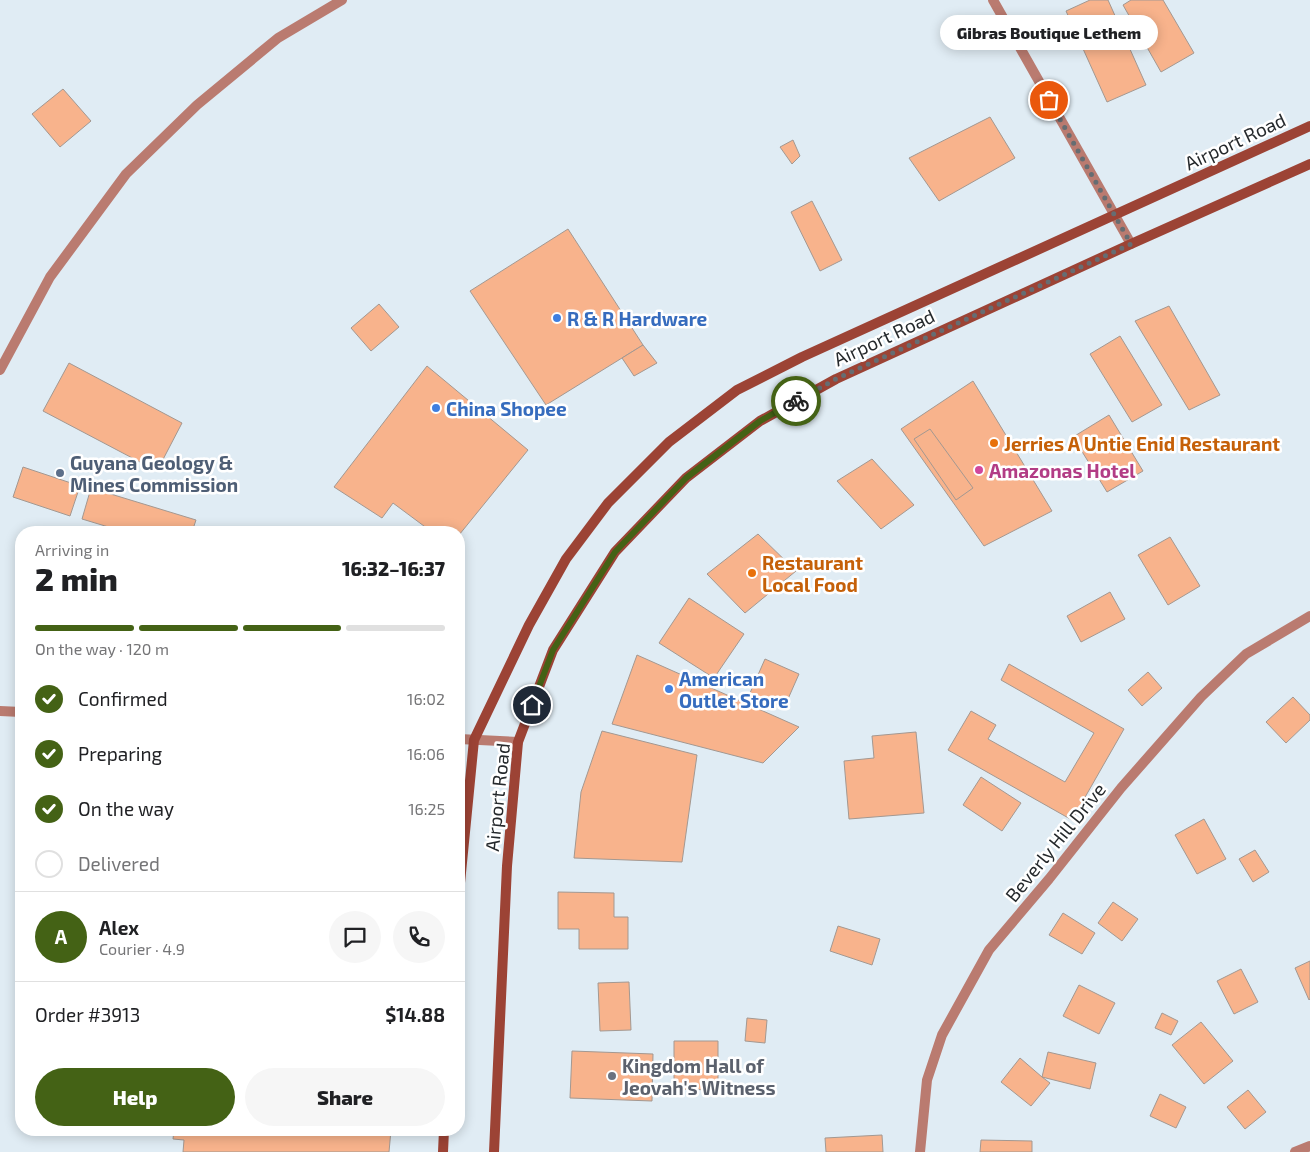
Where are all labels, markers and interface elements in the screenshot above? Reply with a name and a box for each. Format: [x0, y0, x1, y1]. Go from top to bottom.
callout: Gibras Boutique Lethem [940, 15, 1158, 50]
text: Gibras Boutique Lethem [957, 23, 1141, 42]
pin [1028, 79, 1070, 121]
icon: bag [1035, 86, 1063, 114]
street label: Airport Road [1181, 108, 1289, 174]
street label: Airport Road [830, 304, 938, 370]
place label: R & R Hardware [567, 307, 708, 330]
marker: R & R Hardware [551, 312, 563, 324]
courier [771, 376, 821, 426]
icon: bike [782, 387, 810, 415]
place label: China Shopee [446, 397, 567, 420]
marker: China Shopee [430, 402, 442, 414]
place label: Jerries A Untie Enid Restaurant [1004, 432, 1280, 455]
marker: Jerries A Untie Enid Restaurant [988, 437, 1000, 449]
place label: Guyana Geology & Mines Commission [70, 451, 238, 496]
place label: Amazonas Hotel [989, 459, 1136, 482]
marker: Amazonas Hotel [973, 464, 985, 476]
marker: Guyana Geology & Mines Commission [54, 467, 66, 479]
text: Arriving in [35, 540, 109, 559]
place label: Restaurant Local Food [762, 551, 863, 596]
text: 16:32–16:37 [342, 557, 445, 580]
text: 2 min [35, 559, 118, 597]
marker: Restaurant Local Food [746, 567, 758, 579]
text: On the way · 120 m [35, 639, 169, 658]
place label: American Outlet Store [679, 667, 789, 712]
marker: American Outlet Store [663, 683, 675, 695]
pin [511, 684, 553, 726]
icon: check [35, 685, 63, 713]
text: Confirmed [78, 687, 168, 710]
text: 16:02 [407, 689, 445, 708]
icon: home [518, 691, 546, 719]
icon: check [35, 740, 63, 768]
text: Preparing [78, 742, 162, 765]
street label: Airport Road [480, 742, 514, 852]
text: 16:06 [407, 744, 445, 763]
street label: Beverly Hill Drive [1000, 778, 1110, 906]
icon: check [35, 795, 63, 823]
text: On the way [78, 797, 174, 820]
text: 16:25 [408, 799, 445, 818]
text: Delivered [78, 852, 160, 875]
button: chat [329, 911, 381, 963]
button: phone [393, 911, 445, 963]
text: Alex [99, 916, 139, 939]
text: A [55, 925, 67, 948]
text: Courier · 4.9 [99, 939, 185, 958]
text: Order #3913 [35, 1003, 140, 1026]
text: $14.88 [385, 1003, 445, 1026]
place label: Kingdom Hall of Jeovah's Witness [622, 1054, 776, 1099]
button: Help [35, 1068, 235, 1126]
button: Share [245, 1068, 445, 1126]
marker: Kingdom Hall of Jeovah's Witness [606, 1070, 618, 1082]

